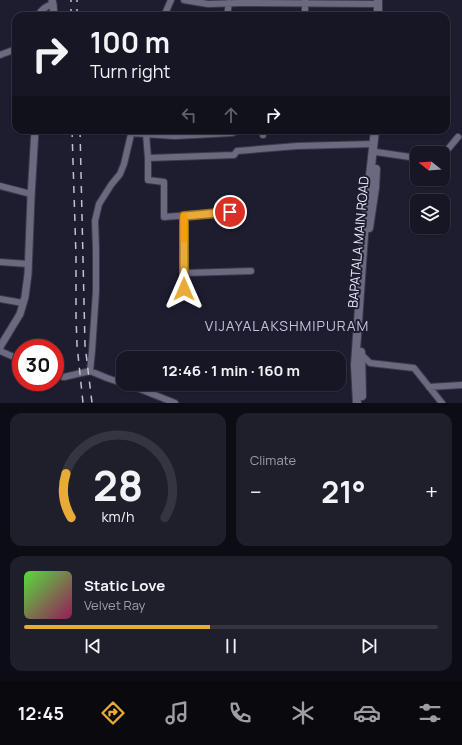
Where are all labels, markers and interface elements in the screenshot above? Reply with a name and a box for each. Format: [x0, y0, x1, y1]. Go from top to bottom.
text: 100 m [90, 23, 170, 61]
icon: right [24, 28, 76, 80]
text: Turn right [90, 59, 171, 83]
icon: left [178, 104, 200, 126]
icon: ahead [220, 104, 242, 126]
icon: right [262, 104, 284, 126]
north arrow [410, 146, 450, 186]
map controls [410, 146, 450, 234]
street label: BAPATALA MAIN ROAD [343, 175, 373, 309]
button: layers [410, 194, 450, 234]
pin [213, 195, 247, 229]
icon: arrive [219, 201, 241, 223]
position arrow [163, 268, 205, 310]
district label: VIJAYALAKSHMIPURAM [205, 316, 369, 335]
speed limit sign: 30 [12, 339, 64, 391]
text: 12:46 · 1 min · 160 m [162, 360, 300, 381]
text: Climate [250, 451, 296, 469]
text: 28 [93, 456, 143, 512]
text: 21° [321, 471, 366, 512]
text: − [250, 477, 262, 507]
text: + [425, 477, 438, 507]
text: km/h [101, 506, 135, 525]
text: Static Love [84, 575, 165, 596]
text: Velvet Ray [84, 596, 145, 614]
icon: previous [82, 635, 104, 657]
icon: pause [220, 635, 242, 657]
icon: next [358, 635, 380, 657]
icon: directions [99, 699, 127, 727]
icon: music [163, 699, 191, 727]
icon: phone [226, 699, 254, 727]
icon: climate [289, 699, 317, 727]
icon: car [353, 699, 381, 727]
icon: filters [416, 699, 444, 727]
text: 12:45 [18, 701, 64, 725]

